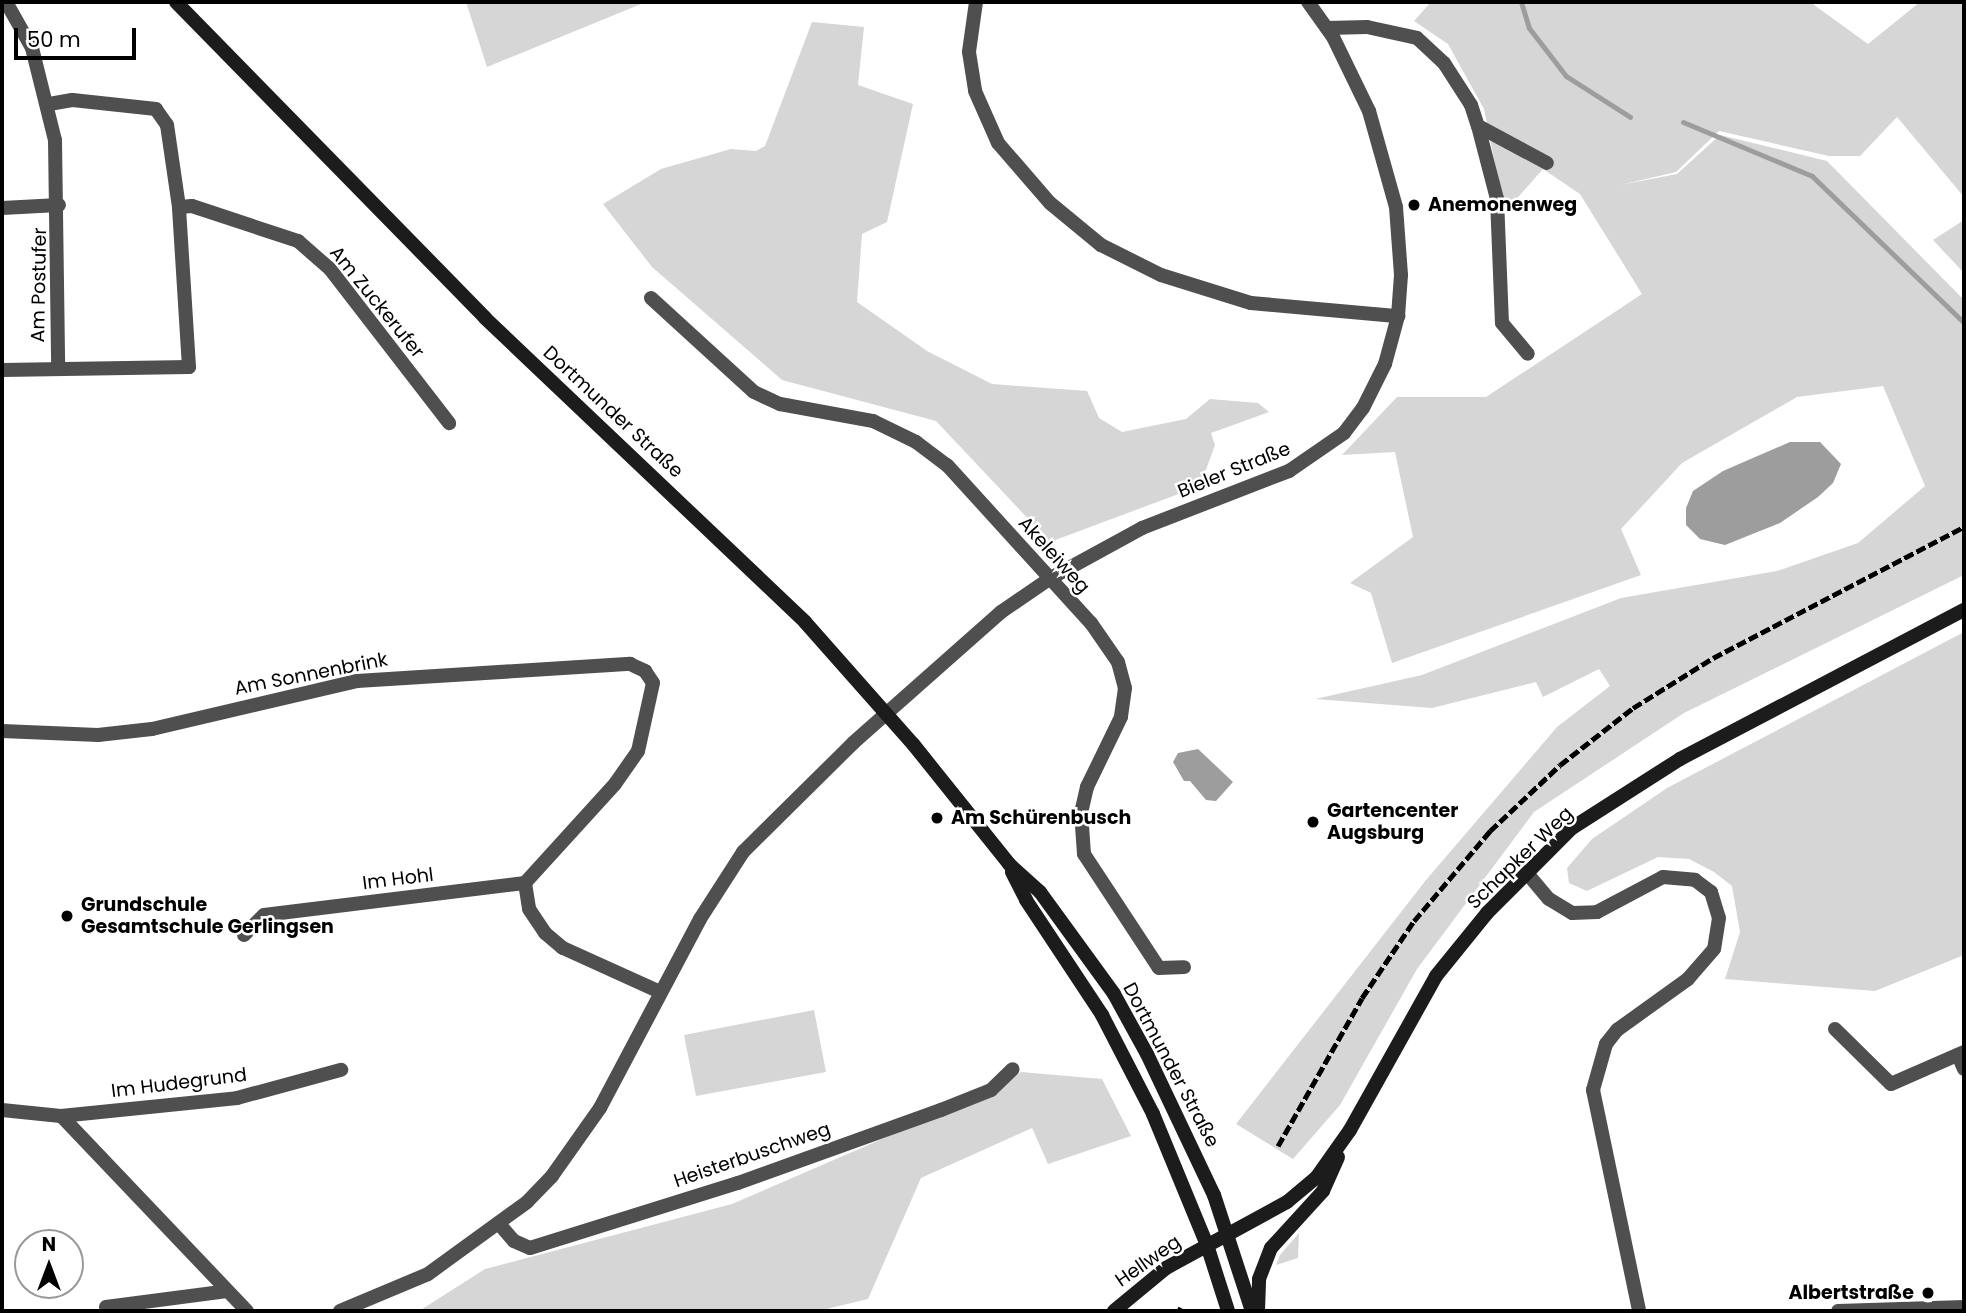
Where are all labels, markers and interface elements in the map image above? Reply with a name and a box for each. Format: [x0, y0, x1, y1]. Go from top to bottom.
scale bar [18, 14, 140, 58]
text: 50 m [27, 25, 81, 54]
place label: Anemonenweg [1428, 194, 1577, 216]
marker: Anemonenweg [1406, 197, 1422, 213]
street label: Am Postufer [27, 227, 51, 343]
street label: Am Zuckerufer [325, 241, 429, 363]
street label: Dortmunder Straße [538, 341, 688, 483]
street label: Bieler Straße [1174, 437, 1294, 503]
street label: Akeleiweg [1014, 512, 1094, 598]
street label: Am Sonnenbrink [232, 648, 390, 700]
place label: Gartencenter Augsburg [1327, 800, 1458, 844]
street label: Schapker Weg [1463, 802, 1577, 914]
place label: Am Schürenbusch [951, 807, 1131, 829]
marker: Am Schürenbusch [929, 810, 945, 826]
marker: Gartencenter Augsburg [1305, 814, 1321, 830]
street label: Im Hohl [361, 863, 435, 895]
place label: Grundschule Gesamtschule Gerlingsen [81, 894, 334, 938]
marker: Grundschule Gesamtschule Gerlingsen [59, 908, 75, 924]
street label: Dortmunder Straße [1118, 979, 1224, 1151]
street label: Im Hudegrund [110, 1063, 248, 1103]
street label: Heisterbuschweg [671, 1118, 833, 1192]
north arrow [14, 1229, 84, 1299]
street label: Hellweg [1111, 1230, 1185, 1292]
text: N [42, 1231, 56, 1258]
place label: Albertstraße [1788, 1282, 1914, 1304]
marker: Albertstraße [1920, 1285, 1936, 1301]

